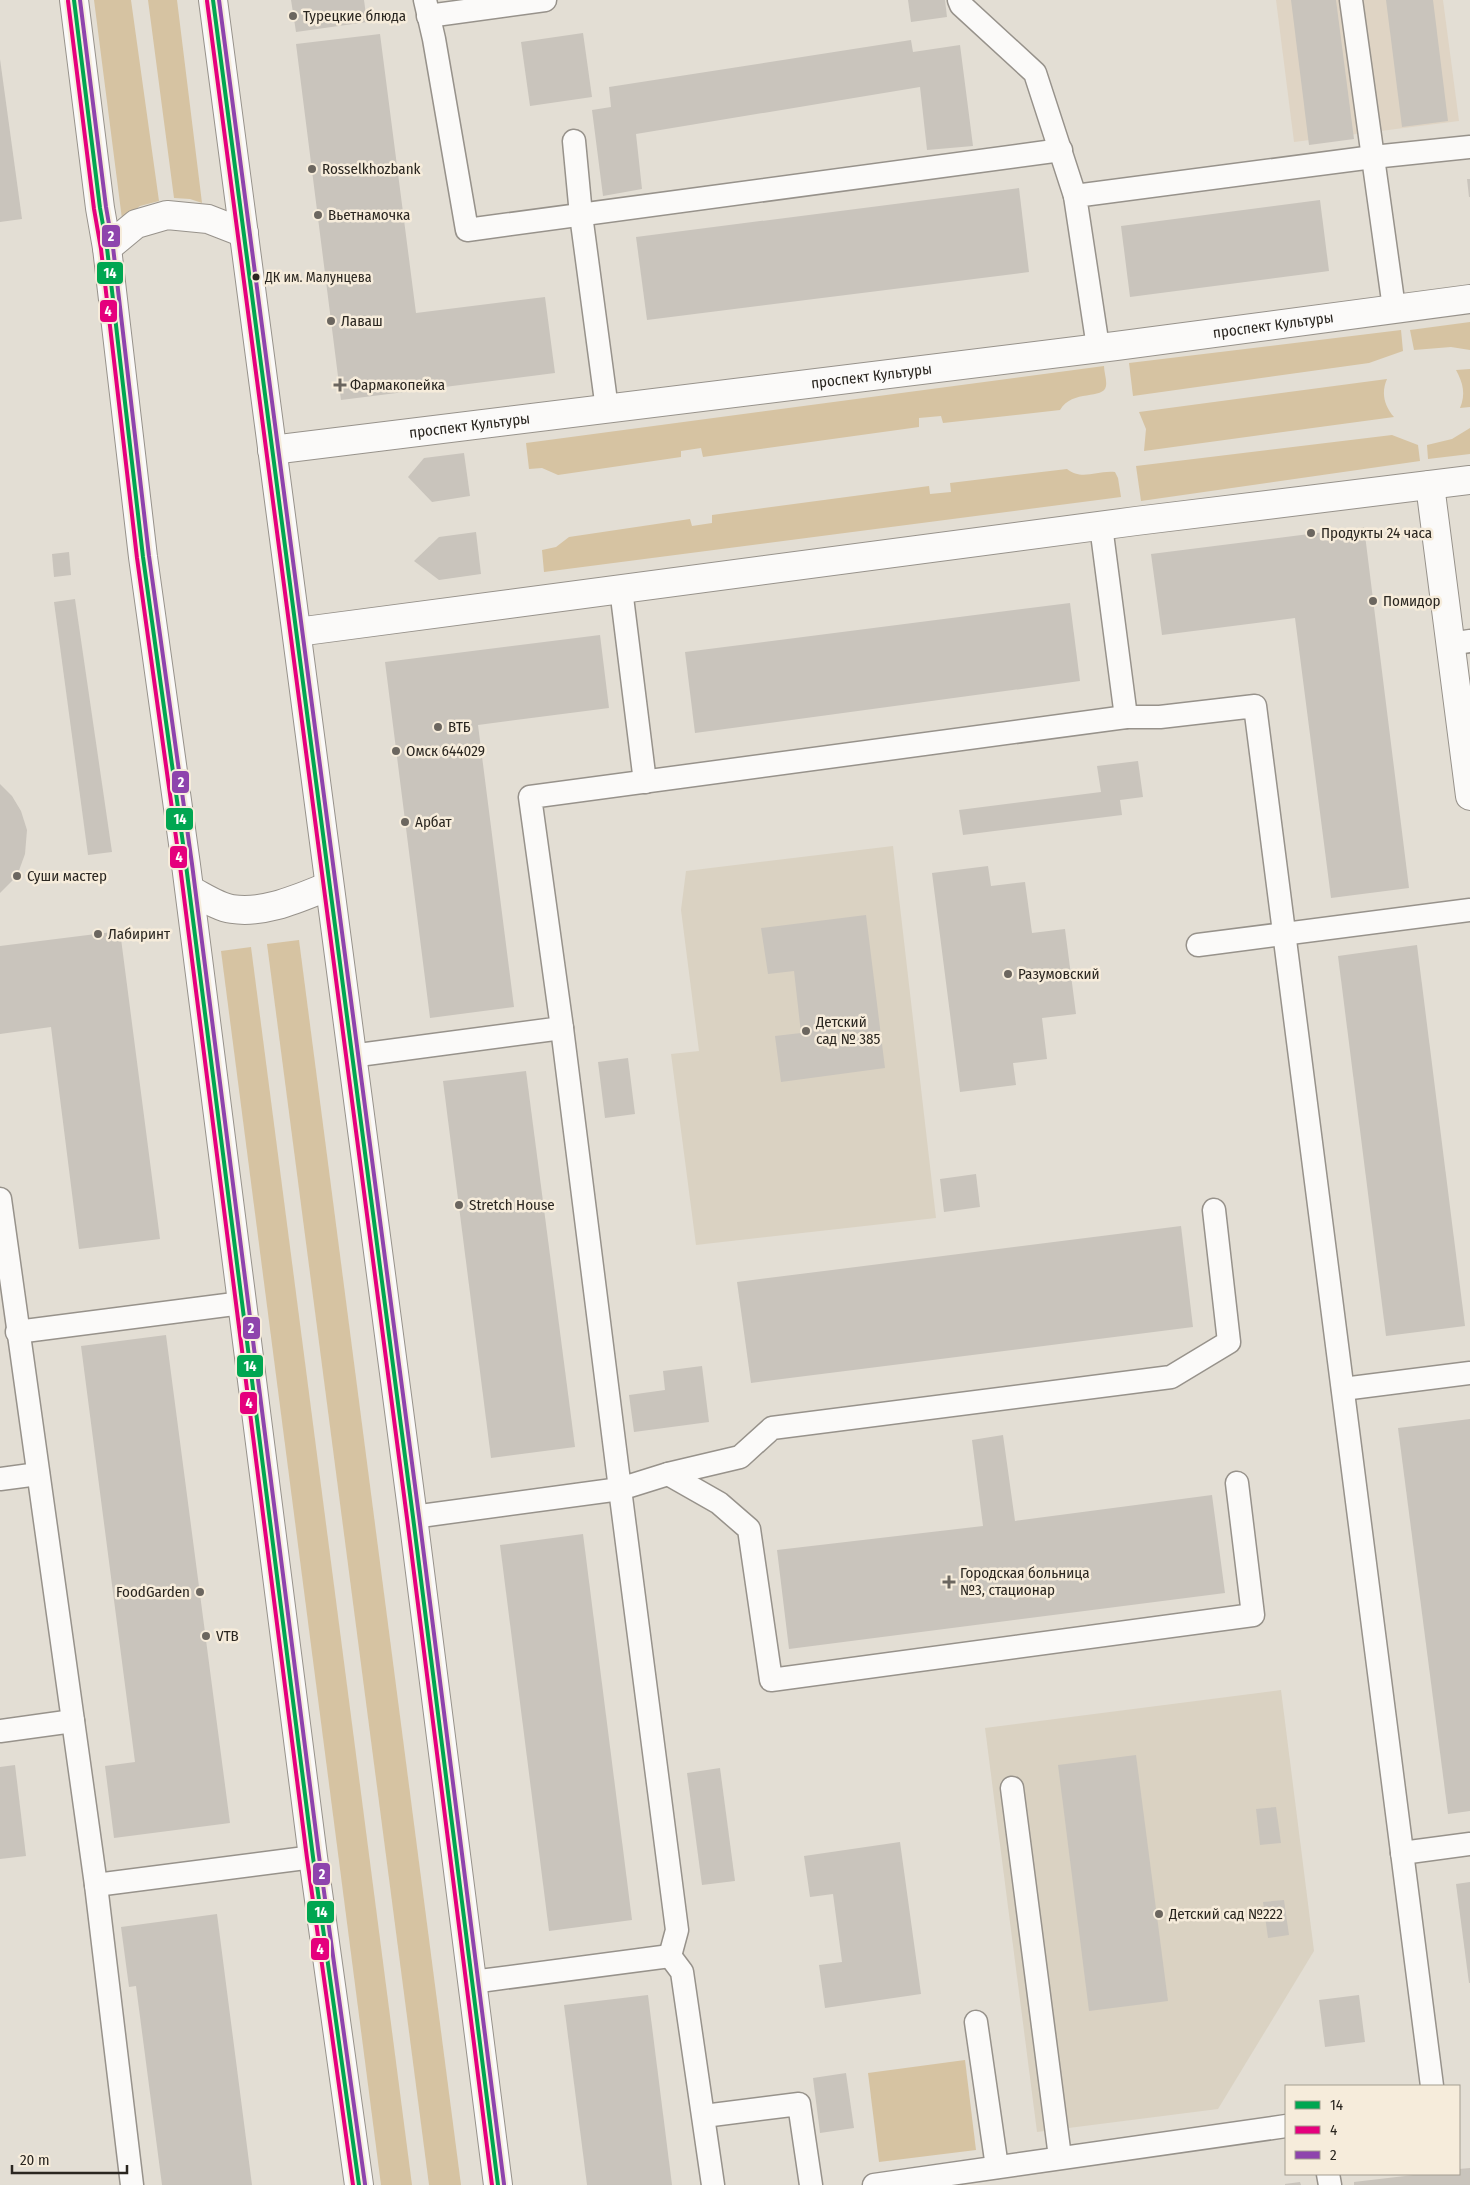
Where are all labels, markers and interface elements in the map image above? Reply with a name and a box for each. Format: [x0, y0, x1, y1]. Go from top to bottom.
place label: Турецкие блюда [303, 7, 406, 25]
marker: Турецкие блюда [287, 10, 299, 22]
place label: Rosselkhozbank [322, 160, 421, 178]
marker: Rosselkhozbank [306, 163, 318, 175]
place label: Вьетнамочка [328, 206, 410, 224]
marker: Вьетнамочка [312, 209, 324, 221]
line badge: 2 [101, 224, 121, 248]
text: 2 [107, 228, 115, 245]
line badge: 14 [96, 261, 124, 285]
text: 14 [103, 265, 117, 282]
place label: ДК им. Малунцева [264, 269, 372, 286]
marker: ДК им. Малунцева [251, 272, 261, 282]
line badge: 4 [99, 299, 118, 323]
text: 4 [104, 303, 112, 320]
street label: проспект Культуры [1212, 308, 1335, 342]
place label: Лаваш [341, 312, 383, 330]
marker: Лаваш [325, 315, 337, 327]
street label: проспект Культуры [810, 360, 933, 393]
place label: Фармакопейка [350, 376, 445, 394]
marker: Фармакопейка [334, 379, 346, 391]
street label: проспект Культуры [408, 409, 531, 442]
place label: Продукты 24 часа [1321, 524, 1432, 542]
marker: Продукты 24 часа [1305, 527, 1317, 539]
place label: Помидор [1383, 592, 1441, 610]
marker: Помидор [1367, 595, 1379, 607]
place label: ВТБ [448, 718, 471, 736]
marker: ВТБ [432, 721, 444, 733]
place label: Омск 644029 [406, 742, 485, 760]
marker: Омск 644029 [390, 745, 402, 757]
line badge: 2 [171, 770, 190, 794]
text: 2 [177, 774, 185, 791]
line badge: 14 [165, 807, 194, 831]
text: 14 [173, 811, 187, 828]
place label: Арбат [415, 813, 453, 831]
marker: Арбат [399, 816, 411, 828]
line badge: 4 [169, 845, 188, 869]
text: 4 [175, 849, 183, 866]
place label: Суши мастер [27, 867, 107, 885]
marker: Суши мастер [11, 870, 23, 882]
place label: Лабиринт [108, 925, 171, 943]
marker: Лабиринт [92, 928, 104, 940]
place label: Разумовский [1018, 965, 1100, 983]
marker: Разумовский [1002, 968, 1014, 980]
place label: Детский сад № 385 [815, 1013, 881, 1048]
marker: Детский сад № 385 [800, 1025, 812, 1037]
place label: Stretch House [469, 1196, 555, 1214]
marker: Stretch House [453, 1199, 465, 1211]
line badge: 2 [242, 1316, 261, 1340]
text: 2 [247, 1320, 255, 1337]
line badge: 14 [236, 1354, 264, 1378]
text: 14 [243, 1358, 257, 1375]
line badge: 4 [239, 1391, 258, 1415]
text: 4 [245, 1395, 253, 1412]
place label: Городская больница №3, стационар [960, 1564, 1090, 1599]
marker: Городская больница №3, стационар [942, 1575, 956, 1589]
place label: FoodGarden [116, 1583, 190, 1601]
marker: FoodGarden [194, 1586, 206, 1598]
place label: VTB [216, 1627, 239, 1645]
marker: VTB [200, 1630, 212, 1642]
line badge: 2 [312, 1862, 331, 1886]
text: 2 [318, 1866, 326, 1883]
line badge: 14 [306, 1900, 335, 1924]
text: 14 [314, 1904, 328, 1921]
place label: Детский сад №222 [1168, 1905, 1283, 1923]
marker: Детский сад №222 [1153, 1908, 1165, 1920]
line badge: 4 [310, 1937, 330, 1961]
text: 4 [316, 1941, 324, 1958]
legend [1285, 2085, 1460, 2175]
text: 14 [1330, 2096, 1343, 2114]
text: 4 [1330, 2121, 1337, 2139]
scale bar [12, 2142, 128, 2174]
text: 2 [1330, 2146, 1337, 2164]
text: 20 m [20, 2151, 50, 2169]

